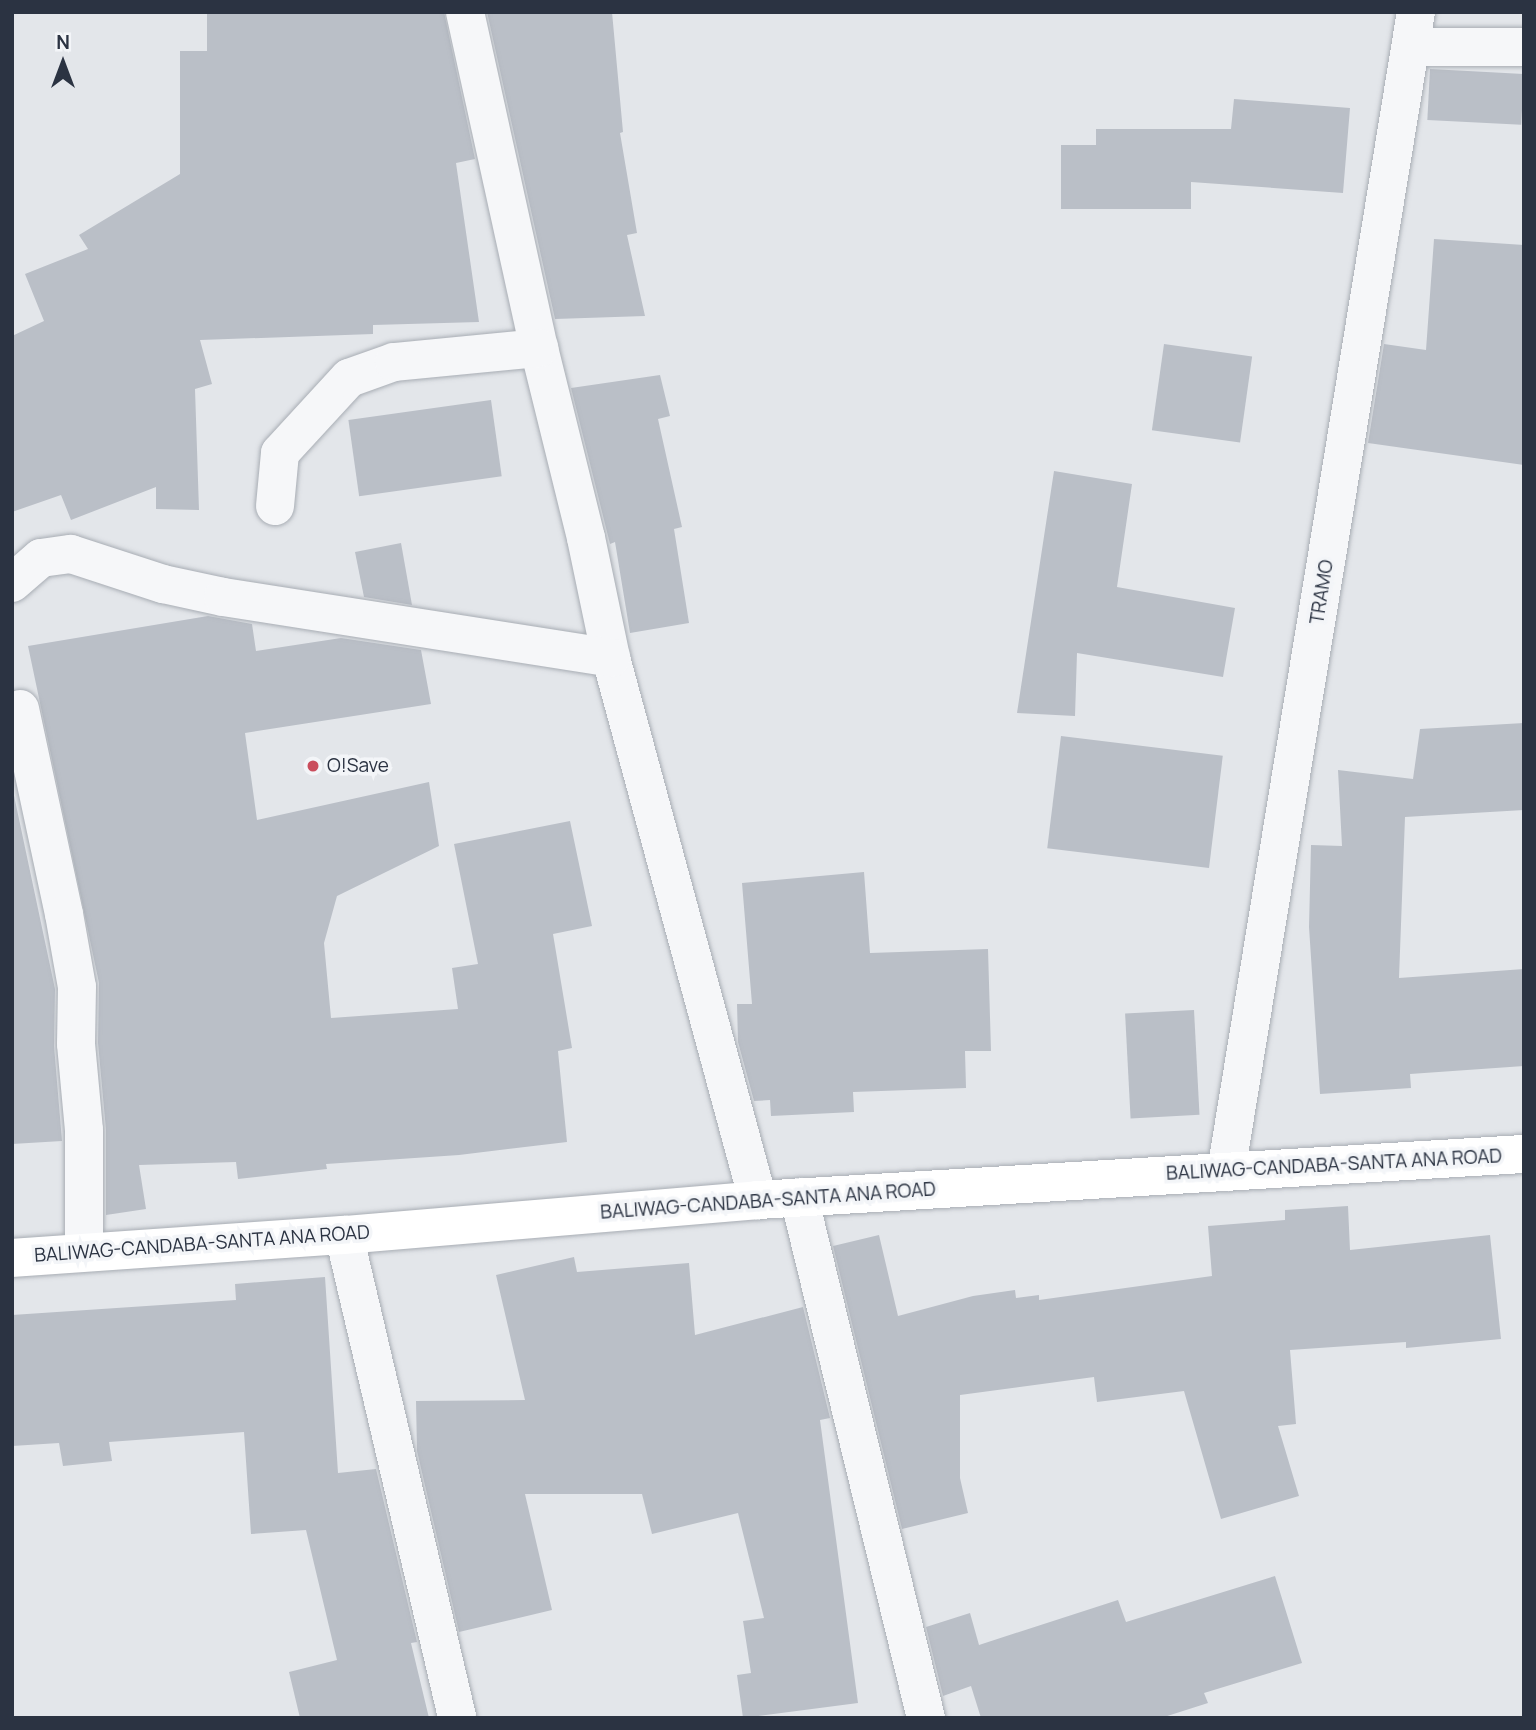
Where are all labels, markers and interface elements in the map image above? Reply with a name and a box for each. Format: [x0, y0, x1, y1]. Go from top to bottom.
north arrow [28, 28, 98, 98]
text: N [56, 29, 70, 55]
street label: TRAMO [1306, 558, 1338, 626]
place label: O!Save [327, 755, 389, 777]
marker: O!Save [305, 758, 321, 774]
street label: BALIWAG-CANDABA-SANTA ANA ROAD [1166, 1145, 1502, 1185]
street label: BALIWAG-CANDABA-SANTA ANA ROAD [600, 1178, 936, 1224]
street label: BALIWAG-CANDABA-SANTA ANA ROAD [34, 1221, 370, 1267]

